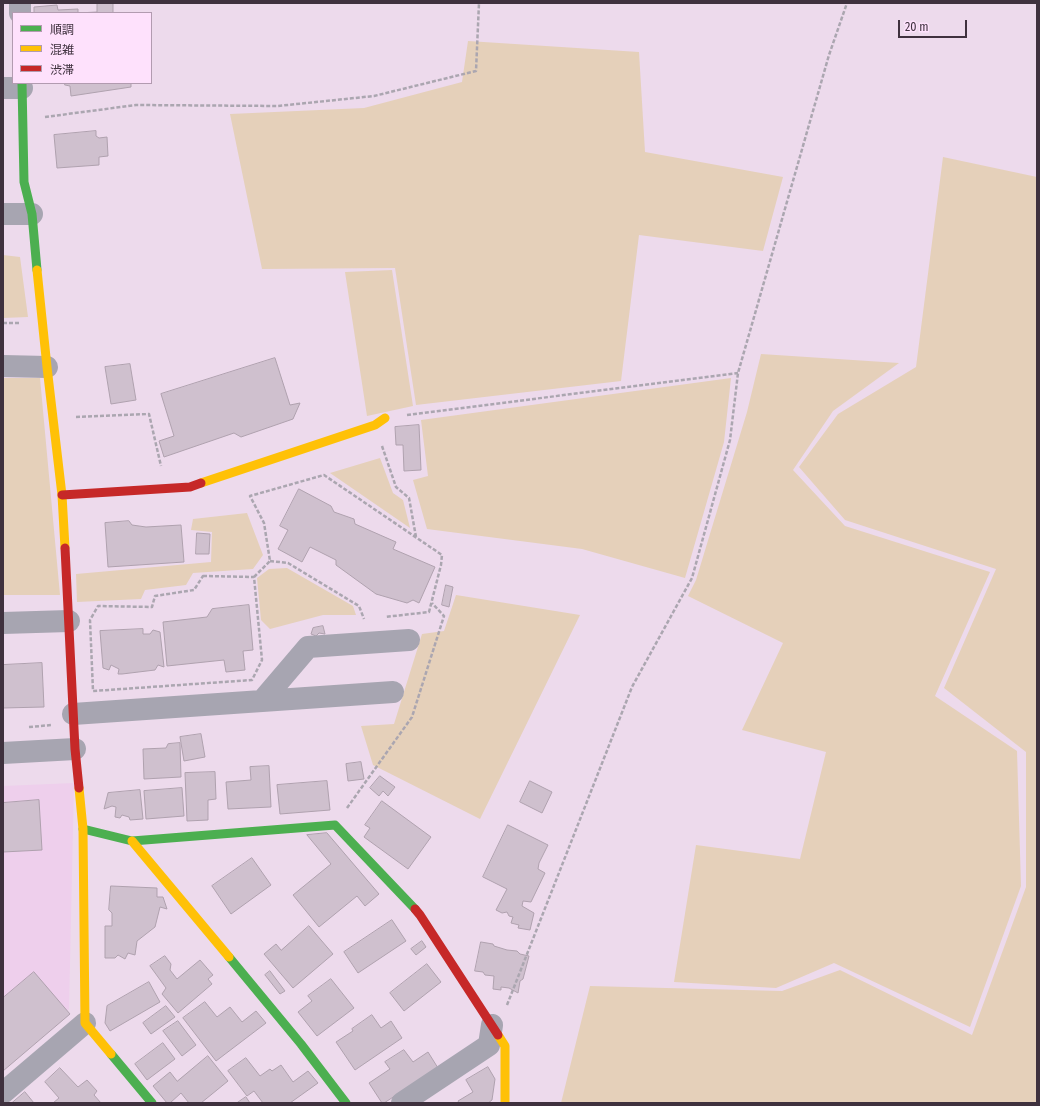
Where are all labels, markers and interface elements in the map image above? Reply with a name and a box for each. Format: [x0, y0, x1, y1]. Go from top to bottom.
legend [12, 12, 152, 84]
scale bar [900, 12, 969, 38]
text: 20 m [905, 20, 929, 34]
text: 順調 [50, 23, 74, 37]
text: 混雑 [50, 43, 74, 57]
text: 渋滞 [50, 63, 74, 77]

